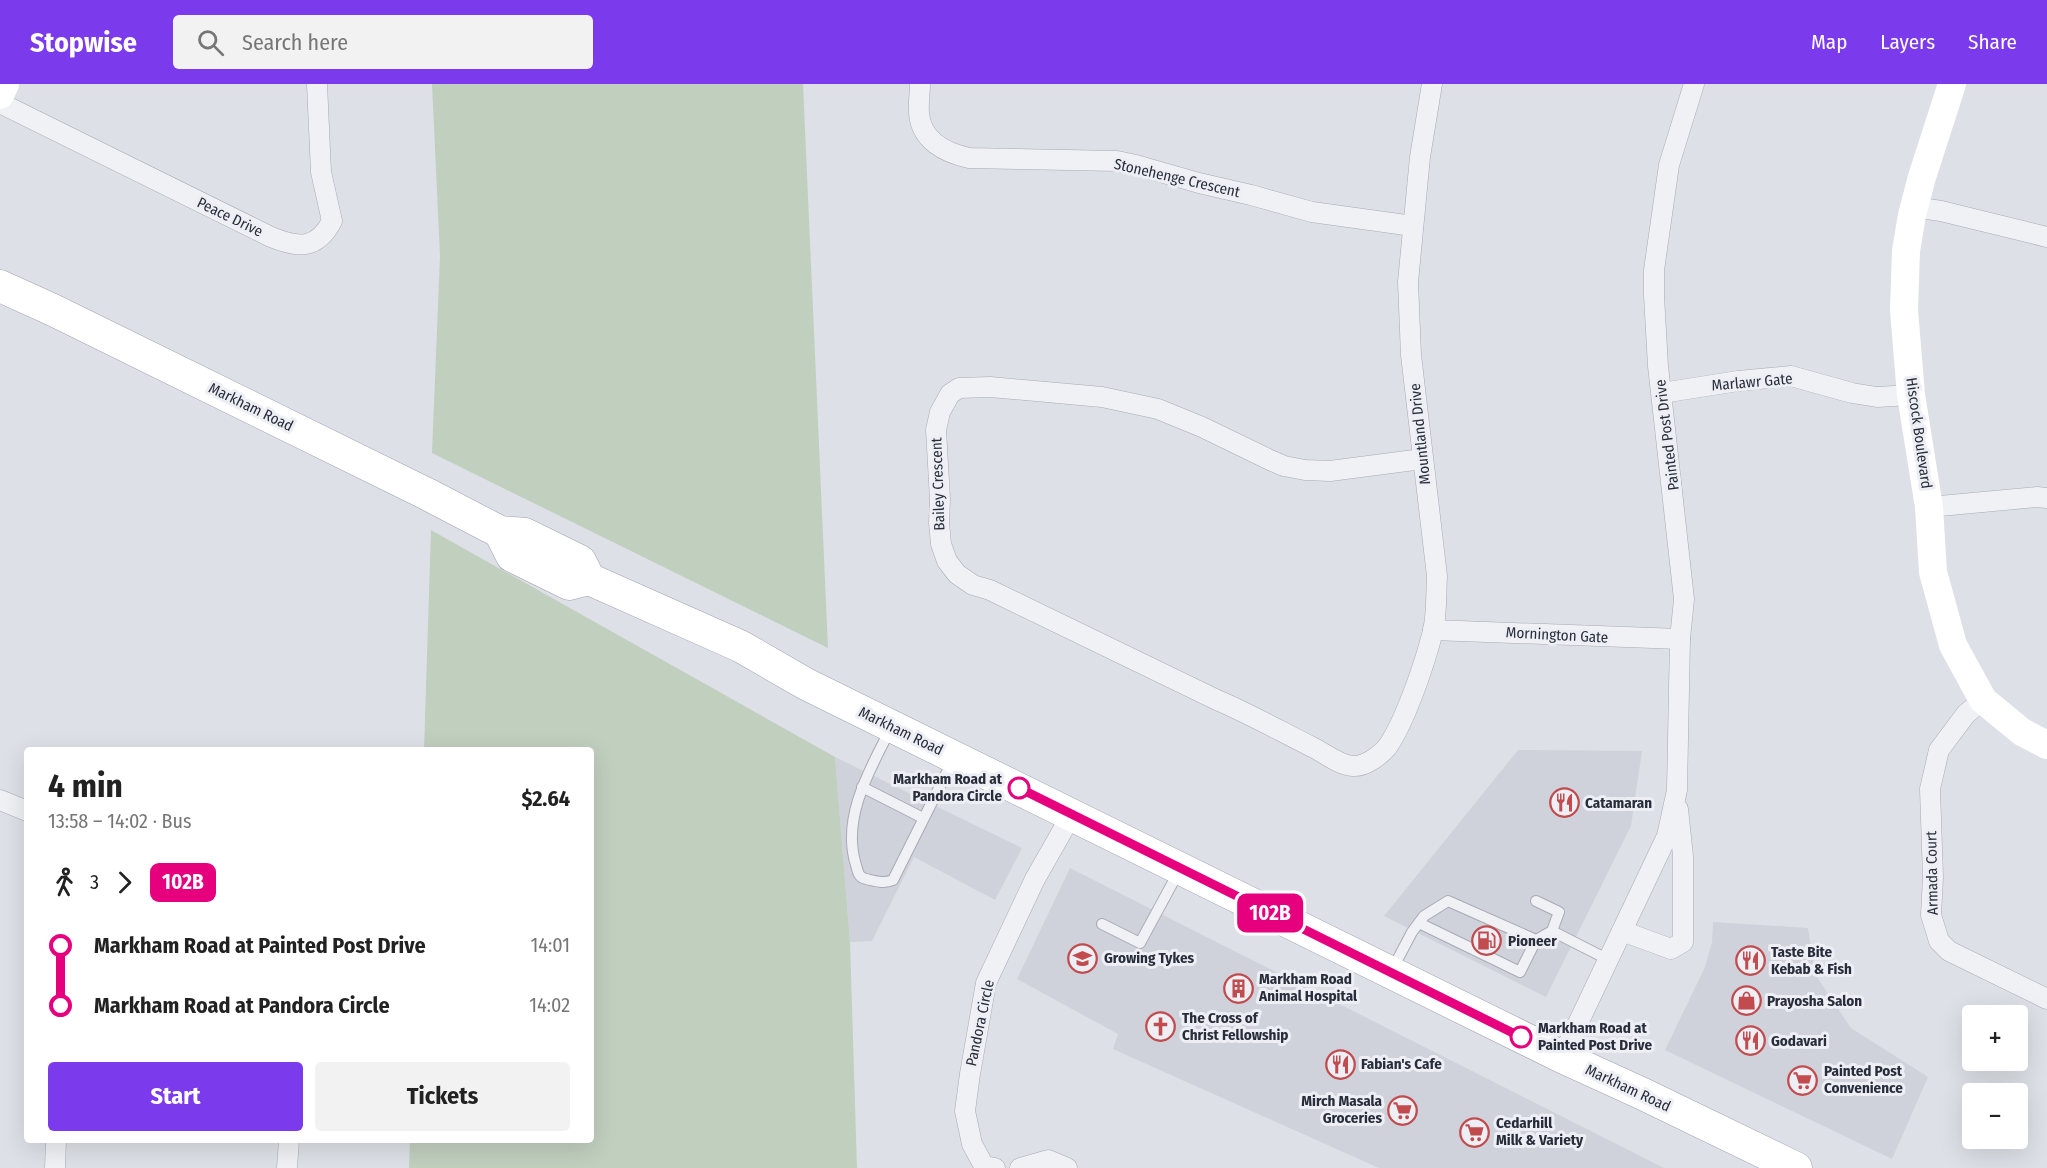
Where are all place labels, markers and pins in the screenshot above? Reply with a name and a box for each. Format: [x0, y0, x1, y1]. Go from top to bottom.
place label: Markham Road at Pandora Circle [893, 770, 1003, 805]
marker: Markham Road at Pandora Circle [1008, 777, 1030, 799]
restaurant icon: Catamaran [1548, 787, 1580, 819]
place label: Catamaran [1585, 794, 1652, 812]
fuel station icon: Pioneer [1471, 925, 1503, 957]
place label: Pioneer [1508, 932, 1557, 950]
school or university icon: Growing Tykes [1067, 942, 1099, 974]
place label: Taste Bite Kebab & Fish [1771, 943, 1852, 978]
restaurant icon: Taste Bite Kebab & Fish [1734, 945, 1766, 977]
place label: Growing Tykes [1104, 949, 1194, 967]
place label: Markham Road Animal Hospital [1258, 970, 1358, 1005]
building icon: Markham Road Animal Hospital [1222, 972, 1254, 1004]
shop icon: Prayosha Salon [1730, 985, 1762, 1017]
place label: Prayosha Salon [1767, 992, 1862, 1010]
place label: The Cross of Christ Fellowship [1182, 1009, 1289, 1044]
church icon: The Cross of Christ Fellowship [1145, 1011, 1177, 1043]
place label: Markham Road at Painted Post Drive [1538, 1019, 1652, 1054]
restaurant icon: Godavari [1734, 1025, 1766, 1057]
marker: Markham Road at Painted Post Drive [1510, 1026, 1532, 1048]
place label: Godavari [1771, 1032, 1827, 1050]
restaurant icon: Fabian's Cafe [1324, 1048, 1356, 1080]
place label: Fabian's Cafe [1361, 1055, 1442, 1073]
place label: Painted Post Convenience [1824, 1062, 1903, 1097]
supermarket icon: Painted Post Convenience [1787, 1064, 1819, 1096]
place label: Mirch Masala Groceries [1301, 1092, 1383, 1127]
supermarket icon: Mirch Masala Groceries [1387, 1094, 1419, 1126]
place label: Cedarhill Milk & Variety [1496, 1114, 1584, 1149]
supermarket icon: Cedarhill Milk & Variety [1459, 1116, 1491, 1148]

